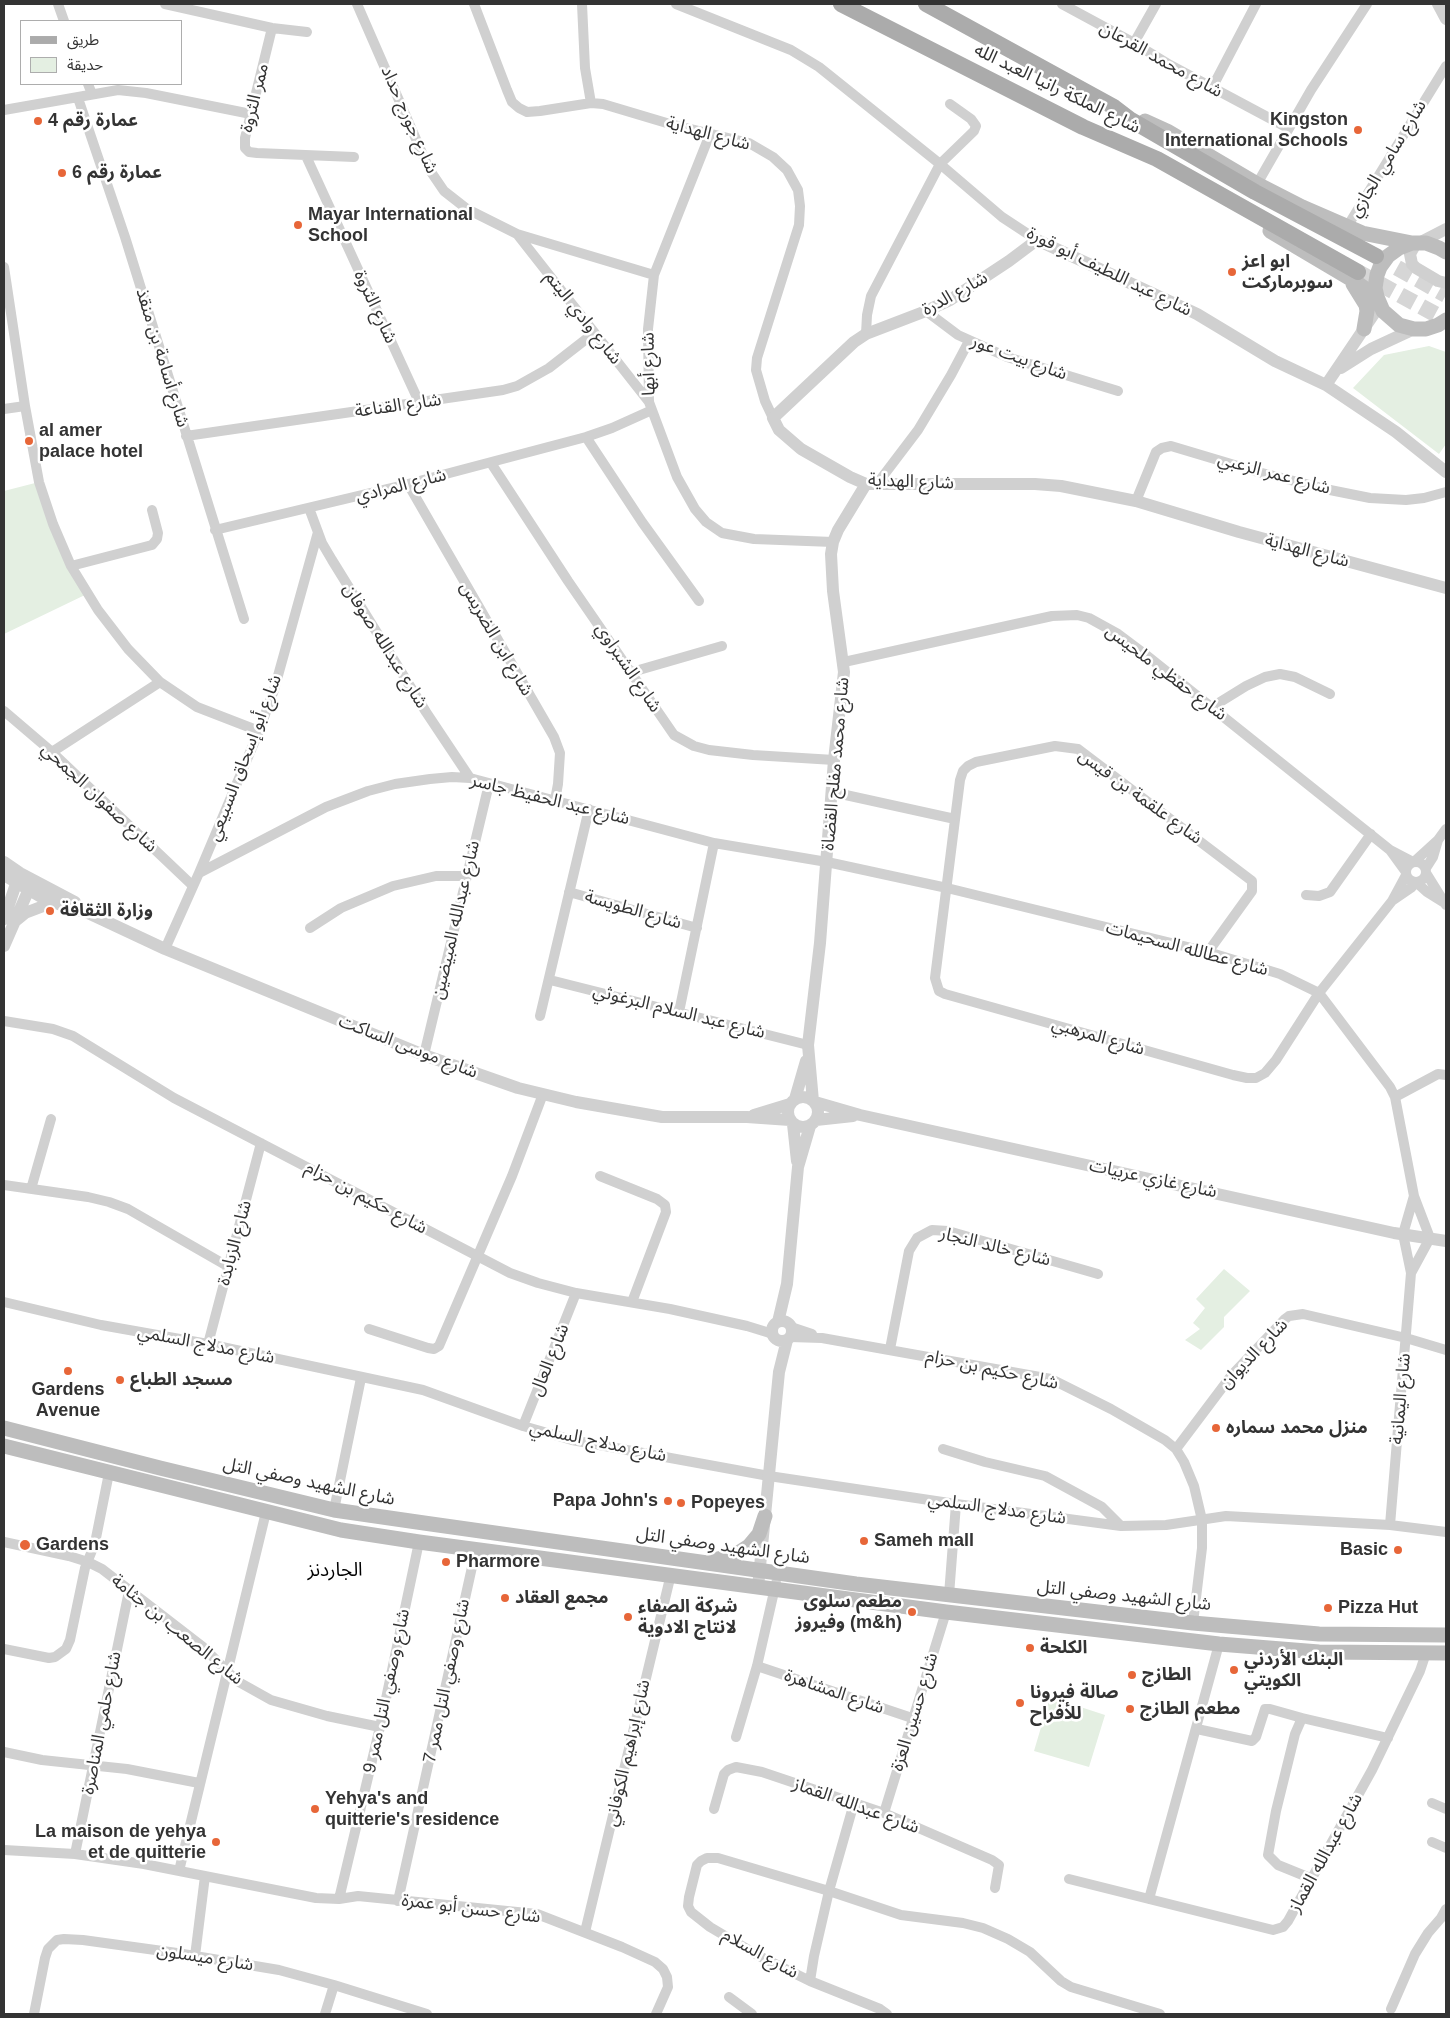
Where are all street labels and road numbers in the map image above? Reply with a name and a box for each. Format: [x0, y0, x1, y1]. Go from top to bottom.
street label: شارع محمد القرعان [1096, 17, 1226, 103]
street label: شارع الملكة رانيا العبد الله [970, 39, 1144, 139]
street label: ممر الثروة [236, 61, 274, 135]
street label: شارع جورج حداد [376, 63, 442, 177]
street label: شارع سامي الجازي [1344, 96, 1432, 222]
street label: شارع الهداية [664, 112, 752, 156]
street label: شارع عبد اللطيف أبو قورة [1023, 223, 1195, 321]
street label: شارع الثروة [349, 267, 401, 347]
street label: شارع وادي اليتم [540, 267, 626, 369]
street label: شارع الدرة [918, 267, 992, 321]
street label: شارع أسامة بن منقذ [131, 286, 193, 430]
street label: شارع بيت عور [968, 331, 1070, 385]
street label: شارع أبها [638, 332, 660, 396]
street label: شارع القناعة [353, 389, 443, 423]
street label: شارع عمر الزعبي [1215, 449, 1333, 499]
street label: شارع المرادي [353, 464, 449, 508]
street label: شارع الهداية [868, 470, 954, 494]
street label: شارع الهداية [1263, 529, 1351, 573]
street label: شارع ابن الضريس [455, 578, 537, 700]
street label: شارع عبدالله صوفان [338, 579, 432, 713]
street label: شارع الشبراوي [590, 619, 666, 717]
street label: شارع حفظي ملحيس [1101, 620, 1231, 726]
street label: شارع أبو إسحاق السبيعي [203, 672, 287, 844]
street label: شارع محمد مفلح القضاة [818, 676, 854, 852]
street label: شارع صفوان الجمحي [36, 739, 162, 857]
street label: شارع علقمة بن قيس [1074, 745, 1206, 849]
street label: شارع عبد الحفيظ جاسر [468, 770, 632, 830]
street label: شارع عبدالله المبيضين [427, 839, 485, 1001]
street label: شارع الطويسة [582, 886, 684, 934]
street label: شارع عطالله السحيمات [1104, 917, 1270, 981]
street label: شارع عبد السلام البرغوثي [591, 980, 767, 1044]
street label: شارع موسى الساكت [336, 1011, 480, 1083]
street label: شارع المرهبي [1049, 1013, 1147, 1061]
street label: شارع غازي عربيات [1087, 1155, 1219, 1203]
street label: شارع حكيم بن حزام [301, 1157, 431, 1239]
street label: شارع الزبابدة [213, 1198, 257, 1288]
street label: شارع خالد النجار [937, 1223, 1053, 1271]
street label: شارع الديوان [1215, 1314, 1293, 1394]
street label: شارع مدلاج السلمي [136, 1321, 276, 1369]
street label: شارع العال [526, 1321, 574, 1399]
street label: شارع حكيم بن حزام [924, 1345, 1060, 1395]
street label: شارع اليمانية [1386, 1352, 1416, 1446]
street label: شارع مدلاج السلمي [528, 1417, 668, 1467]
street label: شارع الشهيد وصفي التل [221, 1453, 397, 1511]
street label: شارع مدلاج السلمي [926, 1489, 1068, 1529]
street label: شارع الشهيد وصفي التل [635, 1523, 811, 1569]
street label: شارع الصعب بن جثامة [107, 1570, 247, 1690]
street label: شارع الشهيد وصفي التل [1036, 1576, 1212, 1616]
street label: شارع وصفي التل ممر 7 [419, 1597, 475, 1765]
street label: شارع وصفي التل ممر 9 [359, 1607, 415, 1775]
street label: شارع حلمي المناصرة [78, 1650, 126, 1796]
street label: شارع حسين العزة [887, 1650, 943, 1774]
street label: شارع المشاهرة [781, 1665, 887, 1719]
street label: شارع إبراهيم الكوفاني [601, 1677, 655, 1829]
street label: شارع عبدالله القماز [790, 1773, 922, 1839]
street label: شارع عبدالله القماز [1284, 1790, 1368, 1916]
street label: شارع حسن أبو عمرة [400, 1890, 542, 1928]
street label: شارع السلام [718, 1924, 802, 1984]
street label: شارع ميسلون [155, 1940, 255, 1976]

